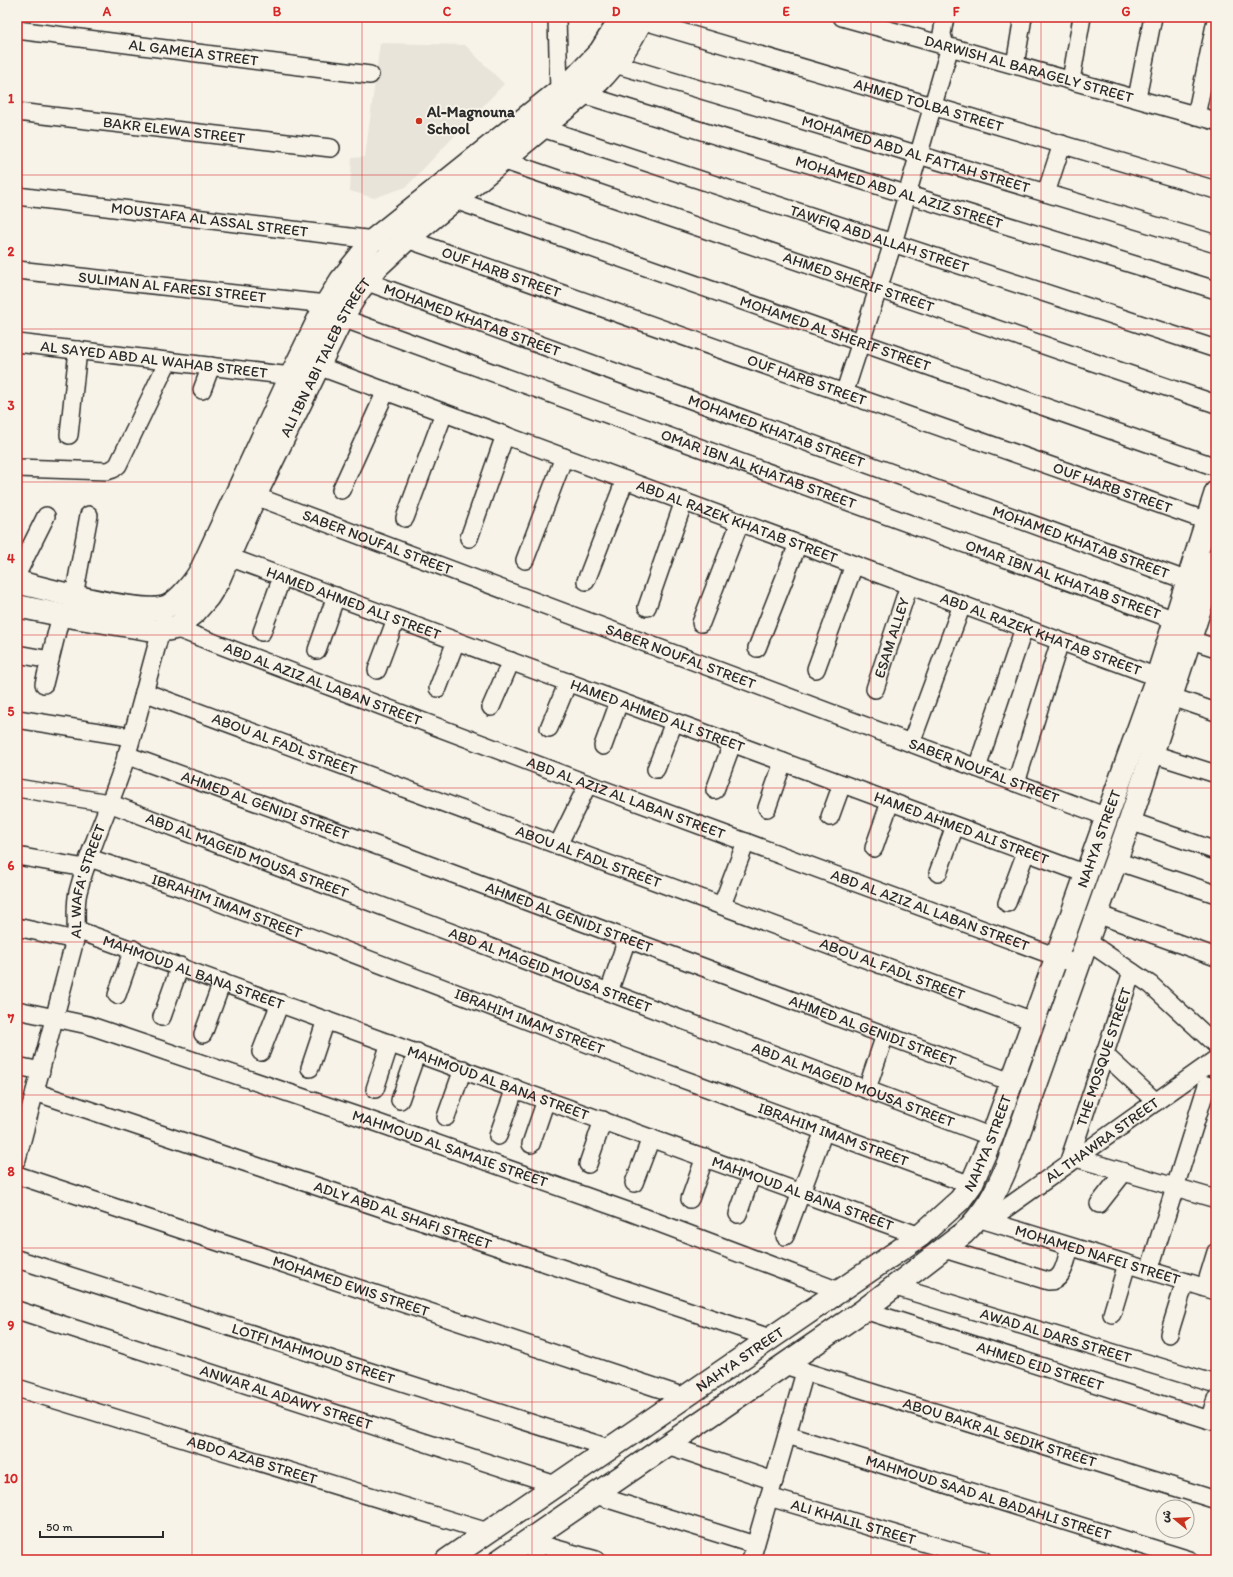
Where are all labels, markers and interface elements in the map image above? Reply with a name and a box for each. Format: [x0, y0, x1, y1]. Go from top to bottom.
text: A [102, 4, 112, 19]
text: B [273, 4, 282, 19]
text: C [443, 4, 452, 19]
text: D [612, 4, 621, 19]
text: E [782, 4, 790, 19]
text: F [953, 4, 960, 19]
text: G [1122, 4, 1131, 19]
street label: DARWISH AL BARAGELY STREET [922, 31, 1136, 107]
street label: AL GAMEIA STREET [128, 35, 260, 70]
street label: AHMED TOLBA STREET [852, 74, 1006, 136]
text: 1 [8, 91, 14, 106]
place label: Al-Magnouna School [426, 103, 515, 138]
street label: MOHAMED ABD AL FATTAH STREET [800, 111, 1033, 197]
street label: BAKR ELEWA STREET [102, 113, 246, 147]
marker: Al-Magnouna School [414, 116, 424, 126]
street label: MOHAMED ABD AL AZIZ STREET [793, 152, 1006, 233]
street label: MOUSTAFA AL ASSAL STREET [110, 199, 310, 241]
street label: TAWFIQ ABD ALLAH STREET [787, 201, 972, 277]
street label: OUF HARB STREET [439, 243, 564, 302]
text: 2 [8, 244, 15, 259]
street label: AHMED SHERIF STREET [781, 248, 937, 316]
street label: SULIMAN AL FARESI STREET [77, 268, 267, 306]
street label: ALI IBN ABI TALEB STREET [276, 274, 375, 440]
street label: MOHAMED KHATAB STREET [381, 280, 563, 361]
street label: MOHAMED AL SHERIF STREET [737, 292, 934, 375]
street label: AL SAYED ABD AL WAHAB STREET [40, 337, 269, 382]
street label: OUF HARB STREET [745, 351, 870, 409]
street label: MOHAMED KHATAB STREET [686, 391, 868, 472]
text: 3 [7, 398, 15, 413]
street label: OMAR IBN AL KHATAB STREET [658, 425, 859, 513]
street label: OUF HARB STREET [1050, 458, 1175, 517]
street label: ABD AL RAZEK KHATAB STREET [634, 476, 841, 567]
street label: MOHAMED KHATAB STREET [990, 502, 1172, 583]
street label: SABER NOUFAL STREET [300, 506, 456, 579]
street label: OMAR IBN AL KHATAB STREET [963, 536, 1164, 623]
text: 4 [7, 551, 15, 566]
street label: HAMED AHMED ALI STREET [264, 563, 444, 644]
street label: ABD AL RAZEK KHATAB STREET [938, 589, 1144, 680]
street label: ESAM ALLEY [870, 595, 913, 680]
street label: SABER NOUFAL STREET [603, 620, 759, 693]
street label: ABD AL AZIZ AL LABAN STREET [221, 638, 425, 730]
street label: HAMED AHMED ALI STREET [568, 675, 748, 756]
text: 5 [8, 704, 15, 719]
street label: ABOU AL FADL STREET [210, 709, 360, 779]
street label: SABER NOUFAL STREET [906, 734, 1062, 807]
street label: ABD AL AZIZ AL LABAN STREET [524, 753, 728, 843]
street label: AHMED AL GENIDI STREET [179, 767, 352, 844]
street label: HAMED AHMED ALI STREET [872, 787, 1052, 869]
street label: NAHYA STREET [1073, 787, 1125, 890]
street label: ABD AL MAGEID MOUSA STREET [143, 809, 352, 902]
street label: AL WAFA' STREET [66, 821, 110, 939]
street label: ABOU AL FADL STREET [513, 821, 664, 892]
text: 6 [8, 858, 15, 873]
street label: ABD AL AZIZ AL LABAN STREET [828, 865, 1032, 955]
street label: IBRAHIM IMAM STREET [150, 870, 305, 942]
street label: AHMED AL GENIDI STREET [483, 878, 656, 957]
street label: ABD AL MAGEID MOUSA STREET [446, 923, 655, 1017]
street label: MAHMOUD AL BANA STREET [100, 931, 287, 1014]
street label: ABOU AL FADL STREET [817, 934, 968, 1004]
street label: IBRAHIM IMAM STREET [452, 984, 608, 1058]
street label: THE MOSQUE STREET [1072, 984, 1135, 1129]
street label: AHMED AL GENIDI STREET [787, 991, 959, 1070]
text: 7 [7, 1011, 15, 1026]
street label: ABD AL MAGEID MOUSA STREET [749, 1038, 958, 1131]
street label: MAHMOUD AL BANA STREET [405, 1042, 592, 1124]
street label: NAHYA STREET [960, 1092, 1016, 1195]
street label: AL THAWRA STREET [1042, 1093, 1163, 1186]
street label: IBRAHIM IMAM STREET [756, 1098, 911, 1170]
street label: MAHMOUD AL SAMAIE STREET [350, 1106, 551, 1191]
street label: MAHMOUD AL BANA STREET [709, 1152, 896, 1235]
text: 8 [7, 1164, 15, 1179]
street label: ADLY ABD AL SHAFI STREET [312, 1177, 495, 1253]
street label: MOHAMED NAFEI STREET [1013, 1221, 1183, 1289]
street label: MOHAMED EWIS STREET [270, 1252, 432, 1321]
street label: AWAD AL DARS STREET [978, 1304, 1134, 1367]
text: 9 [8, 1318, 15, 1333]
street label: LOTFI MAHMOUD STREET [229, 1319, 398, 1388]
street label: NAHYA STREET [692, 1323, 788, 1396]
street label: AHMED EID STREET [975, 1337, 1107, 1395]
street label: ANWAR AL ADAWY STREET [198, 1361, 375, 1434]
street label: ABOU BAKR AL SEDIK STREET [901, 1394, 1099, 1471]
street label: ABDO AZAB STREET [185, 1432, 320, 1488]
street label: MAHMOUD SAAD AL BADAHLI STREET [864, 1451, 1114, 1544]
text: 10 [4, 1471, 18, 1486]
street label: ALI KHALIL STREET [789, 1495, 919, 1549]
north arrow [1155, 1499, 1195, 1539]
text: ش [1158, 1508, 1174, 1524]
scale bar [40, 1513, 163, 1539]
text: 50 m [46, 1520, 72, 1534]

